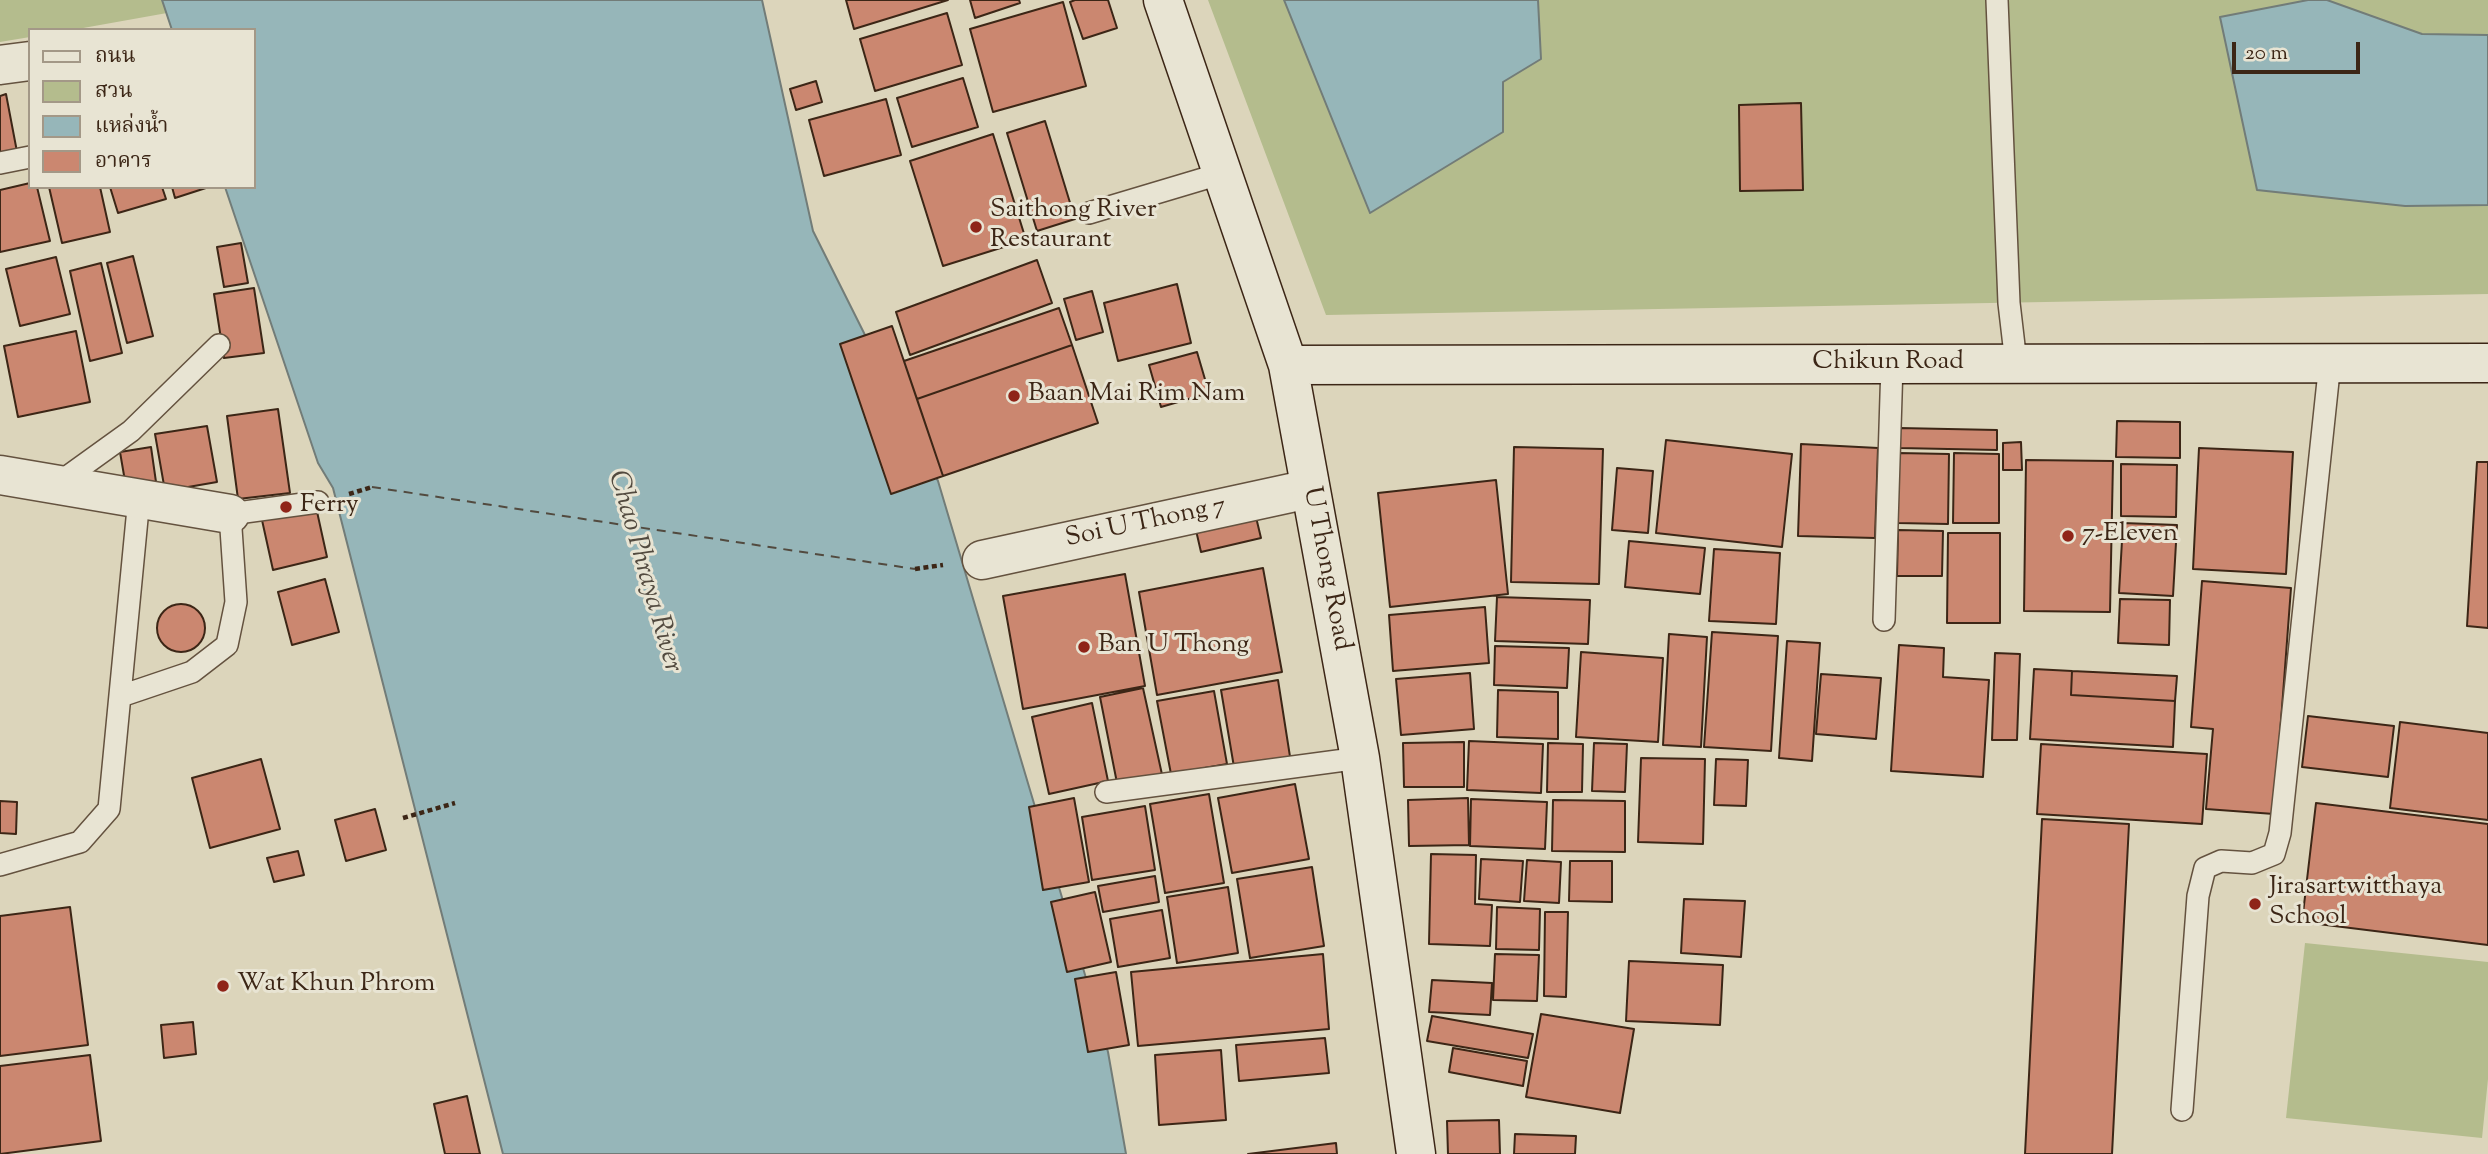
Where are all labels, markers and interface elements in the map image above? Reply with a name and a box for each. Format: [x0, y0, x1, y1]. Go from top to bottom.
legend [28, 28, 256, 189]
scale bar [2236, 28, 2364, 72]
text: 20 m [2245, 39, 2288, 69]
text: ถนน [95, 42, 136, 72]
text: สวน [95, 77, 133, 107]
text: แหล่งน้ำ [95, 112, 168, 142]
text: อาคาร [95, 147, 152, 177]
place label: Saithong River Restaurant [990, 196, 1157, 258]
marker: Saithong River Restaurant [968, 219, 984, 235]
street label: Chikun Road [1812, 348, 1964, 380]
place label: Baan Mai Rim Nam [1028, 380, 1245, 412]
marker: Baan Mai Rim Nam [1006, 388, 1022, 404]
water label: Chao Phraya River [598, 467, 688, 677]
street label: U Thong Road [1294, 485, 1356, 653]
place label: Ferry [300, 491, 359, 523]
street label: Soi U Thong 7 [1063, 492, 1229, 556]
marker: Ferry [278, 499, 294, 515]
place label: 7-Eleven [2082, 520, 2178, 552]
marker: 7-Eleven [2060, 528, 2076, 544]
place label: Ban U Thong [1098, 631, 1249, 663]
marker: Ban U Thong [1076, 639, 1092, 655]
place label: Jirasartwitthaya School [2269, 873, 2442, 934]
marker: Jirasartwitthaya School [2247, 896, 2263, 912]
place label: Wat Khun Phrom [237, 970, 435, 1002]
marker: Wat Khun Phrom [215, 978, 231, 994]

